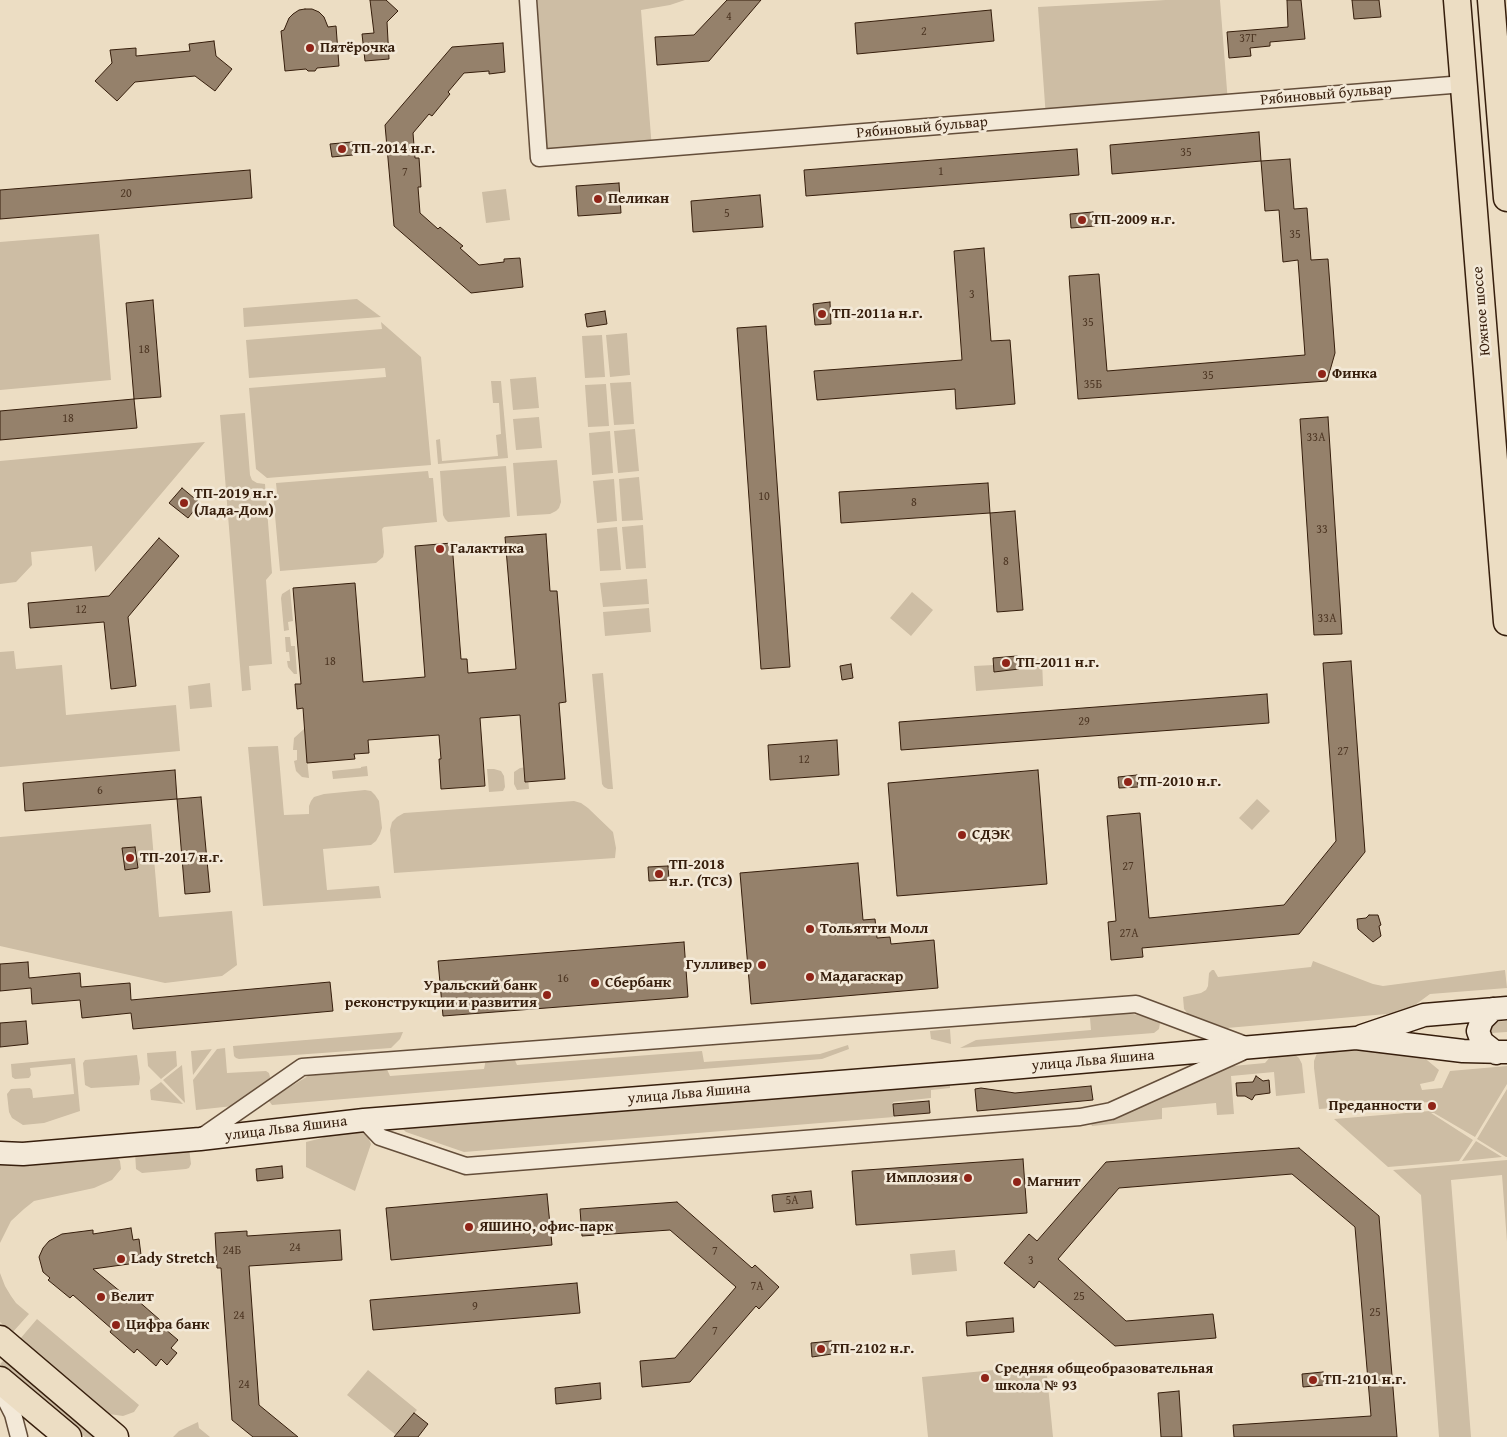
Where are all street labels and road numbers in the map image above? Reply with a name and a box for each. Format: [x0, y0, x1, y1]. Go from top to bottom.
street label: Рябиновый бульвар [1260, 80, 1392, 110]
street label: Рябиновый бульвар [856, 113, 988, 143]
street label: Южное шоссе [1469, 265, 1495, 357]
street label: улица Льва Яшина [1031, 1047, 1155, 1075]
street label: улица Льва Яшина [627, 1080, 751, 1108]
street label: улица Льва Яшина [224, 1113, 348, 1145]

